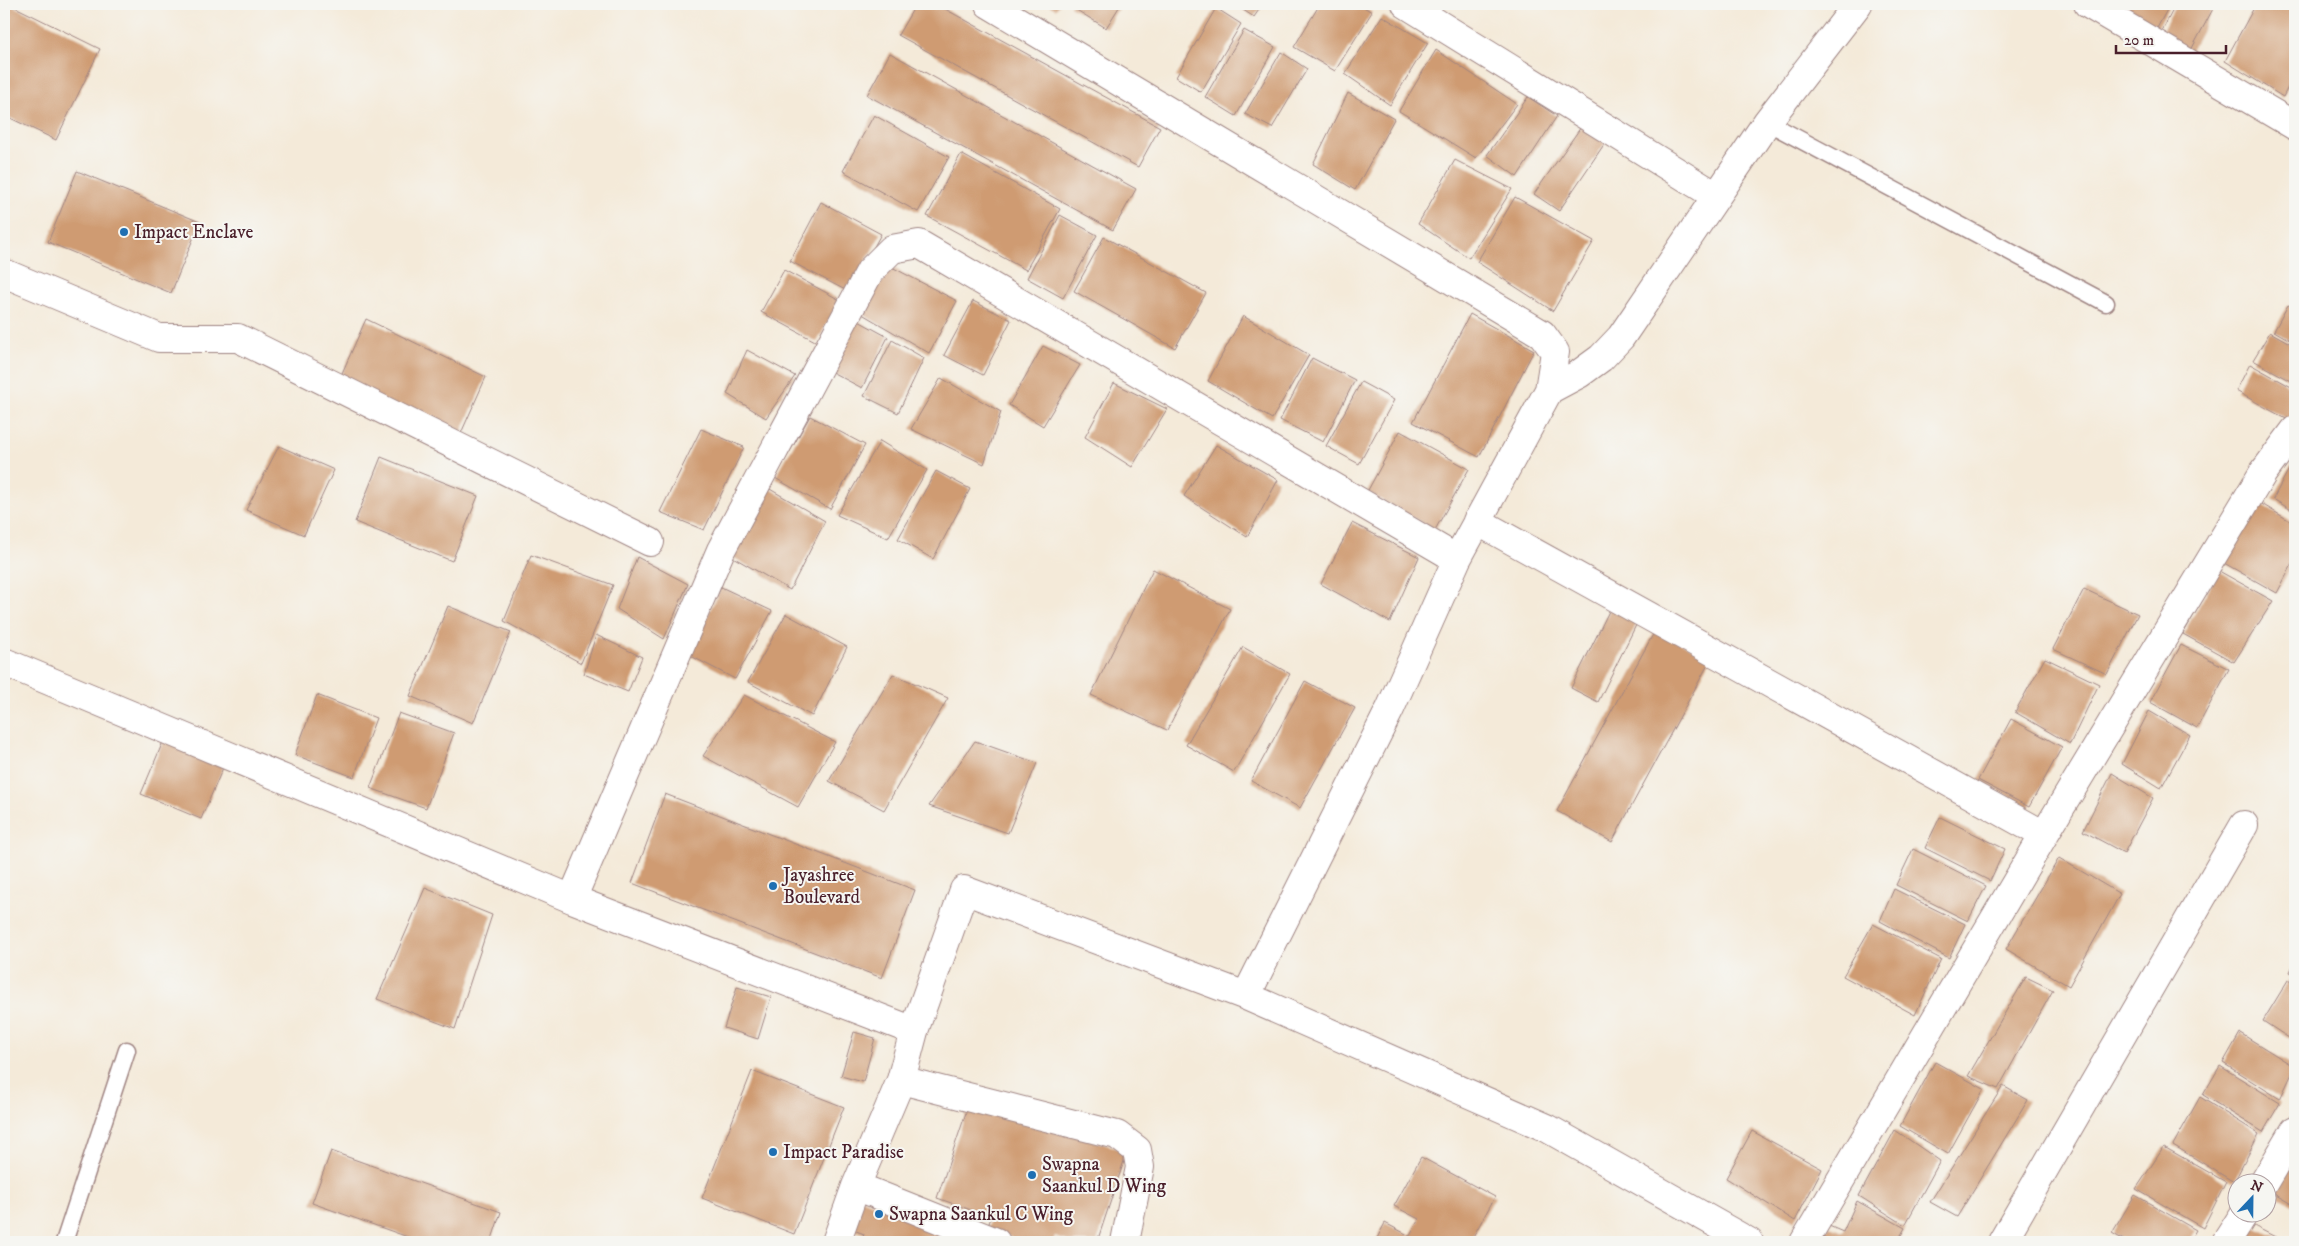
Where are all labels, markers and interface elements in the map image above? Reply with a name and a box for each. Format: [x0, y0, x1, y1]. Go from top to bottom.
scale bar [2116, 22, 2226, 54]
text: 20 m [2124, 31, 2154, 50]
place label: Impact Enclave [134, 221, 254, 244]
marker: Impact Enclave [118, 226, 130, 238]
place label: Jayashree Boulevard [781, 864, 860, 909]
marker: Jayashree Boulevard [767, 880, 779, 892]
place label: Impact Paradise [783, 1141, 904, 1164]
marker: Impact Paradise [767, 1146, 779, 1158]
place label: Swapna Saankul D Wing [1042, 1153, 1167, 1198]
marker: Swapna Saankul D Wing [1026, 1169, 1038, 1181]
north arrow [2226, 1174, 2276, 1224]
text: N [2248, 1176, 2266, 1198]
place label: Swapna Saankul C Wing [889, 1203, 1074, 1226]
marker: Swapna Saankul C Wing [873, 1208, 885, 1220]

